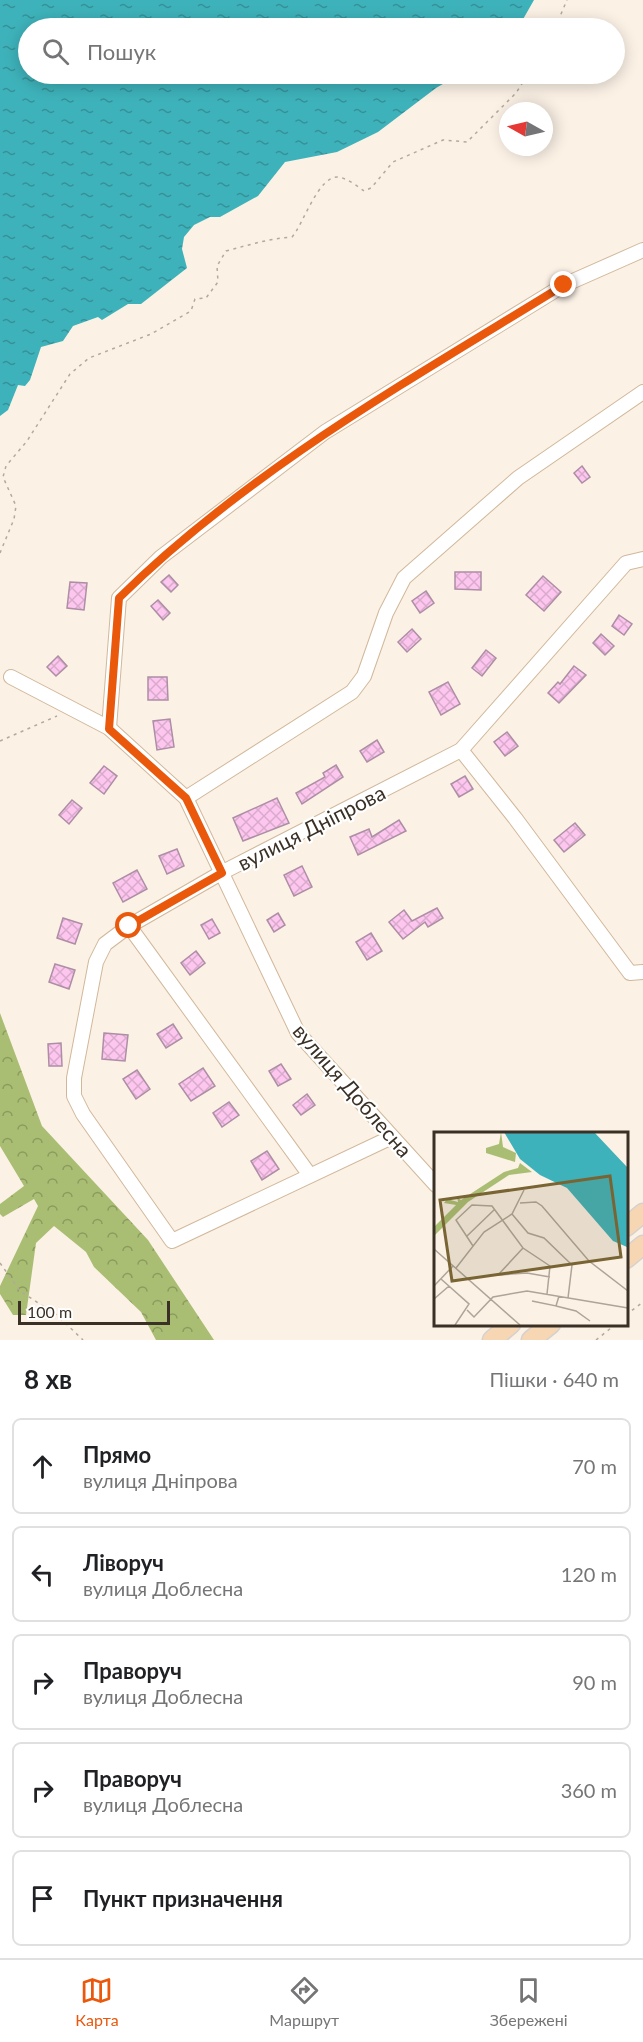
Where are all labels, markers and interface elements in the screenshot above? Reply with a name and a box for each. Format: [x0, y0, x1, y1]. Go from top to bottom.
search box [18, 18, 625, 84]
icon: search [39, 35, 72, 68]
text: Пошук [87, 38, 156, 65]
north arrow [499, 102, 553, 156]
route end [550, 271, 576, 297]
street label: вулиця Дніпрова [233, 779, 389, 875]
route start [115, 912, 141, 938]
street label: вулиця Доблесна [288, 1018, 418, 1162]
inset map [434, 1132, 628, 1325]
scale bar [18, 1298, 170, 1326]
text: 100 m [27, 1302, 72, 1321]
text: 8 хв [24, 1363, 72, 1395]
text: Пішки · 640 m [490, 1367, 619, 1391]
text: Прямо [83, 1441, 151, 1468]
icon: ahead [26, 1450, 59, 1483]
text: 70 m [572, 1454, 617, 1478]
text: вулиця Дніпрова [83, 1468, 238, 1492]
text: Ліворуч [83, 1549, 164, 1576]
icon: left [26, 1558, 59, 1591]
text: 120 m [561, 1562, 617, 1586]
text: вулиця Доблесна [83, 1576, 243, 1600]
text: Праворуч [83, 1657, 182, 1684]
icon: right [26, 1666, 59, 1699]
text: 90 m [572, 1670, 617, 1694]
text: вулиця Доблесна [83, 1684, 243, 1708]
text: Праворуч [83, 1765, 182, 1792]
icon: right [26, 1774, 59, 1807]
text: 360 m [561, 1778, 617, 1802]
text: вулиця Доблесна [83, 1792, 243, 1816]
icon: arrive [26, 1882, 59, 1915]
text: Пункт призначення [83, 1885, 283, 1912]
tab: Карта [75, 1974, 119, 2029]
tab: Маршрут [269, 1974, 339, 2029]
tab: Збережені [490, 1974, 568, 2029]

